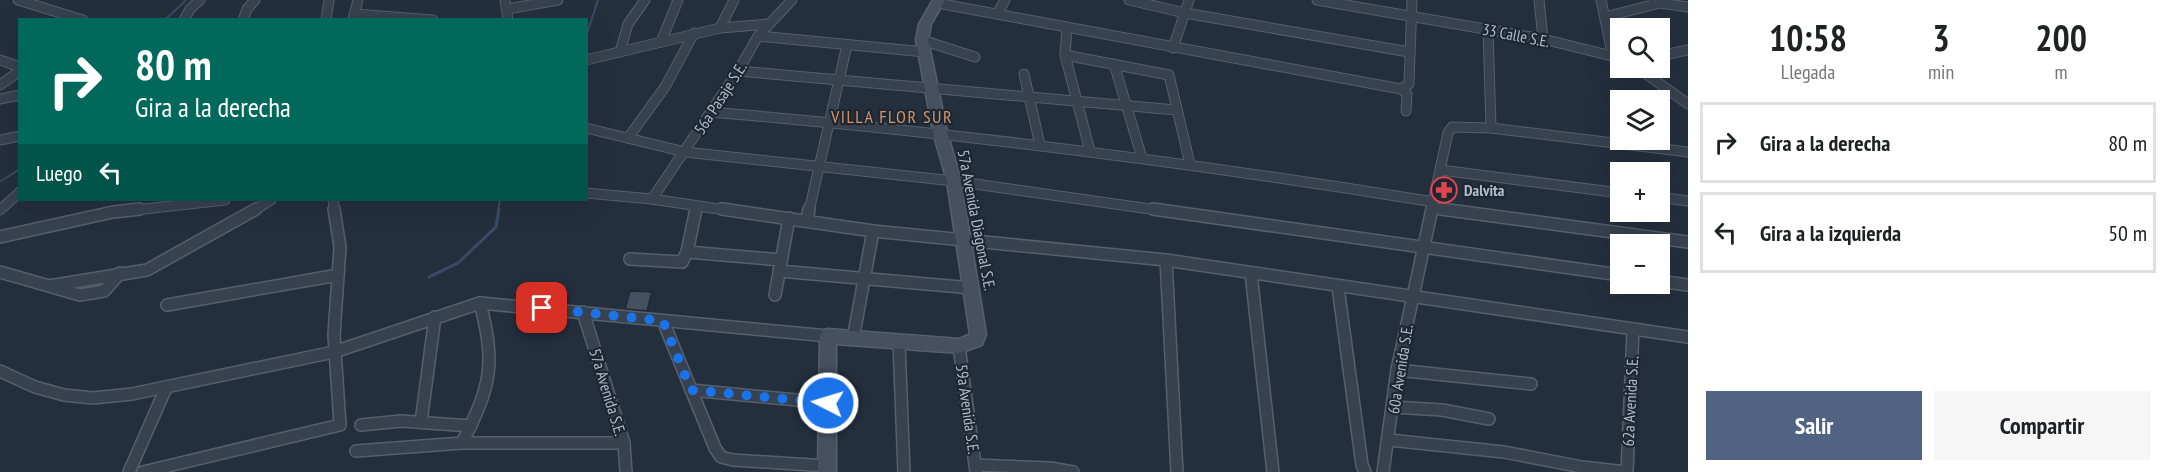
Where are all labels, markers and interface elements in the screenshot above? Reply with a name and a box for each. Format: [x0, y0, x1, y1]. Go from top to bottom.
text: 10:58 [1769, 14, 1847, 61]
text: 3 [1932, 14, 1950, 61]
text: 200 [2035, 14, 2087, 61]
map controls [1610, 18, 1670, 294]
button: search [1610, 18, 1670, 78]
street label: 33 Calle S.E. [1481, 19, 1552, 51]
text: 80 m [135, 37, 212, 92]
icon: right [36, 42, 114, 120]
street label: 56a Pasaje S.E. [689, 58, 751, 138]
text: Llegada [1781, 59, 1835, 85]
text: min [1928, 59, 1954, 85]
text: m [2055, 59, 2068, 85]
text: Gira a la derecha [135, 90, 291, 124]
button: layers [1610, 90, 1670, 150]
district label: VILLA FLOR SUR [830, 105, 953, 128]
icon: right [1709, 126, 1742, 159]
text: Gira a la derecha [1760, 129, 1890, 157]
text: 80 m [2108, 129, 2147, 157]
street label: 57a Avenida Diagonal S.E. [954, 148, 1000, 292]
icon: left [94, 156, 127, 189]
text: Luego [36, 159, 82, 187]
button: + [1610, 162, 1670, 222]
pharmacy icon: Dalvita [1429, 175, 1459, 205]
place label: Dalvita [1464, 180, 1505, 200]
icon: left [1709, 216, 1742, 249]
text: Gira a la izquierda [1760, 219, 1901, 247]
text: 50 m [2108, 219, 2147, 247]
button: − [1610, 234, 1670, 294]
pin [516, 282, 567, 333]
icon: arrive [525, 291, 558, 324]
street label: 60a Avenida S.E. [1383, 323, 1417, 415]
street label: 57a Avenida S.E. [585, 346, 631, 438]
street label: 62a Avenida S.E. [1618, 355, 1642, 447]
street label: 59a Avenida S.E. [952, 363, 984, 455]
position arrow [796, 371, 860, 435]
button: Salir [1706, 391, 1922, 460]
button: Compartir [1934, 391, 2150, 460]

